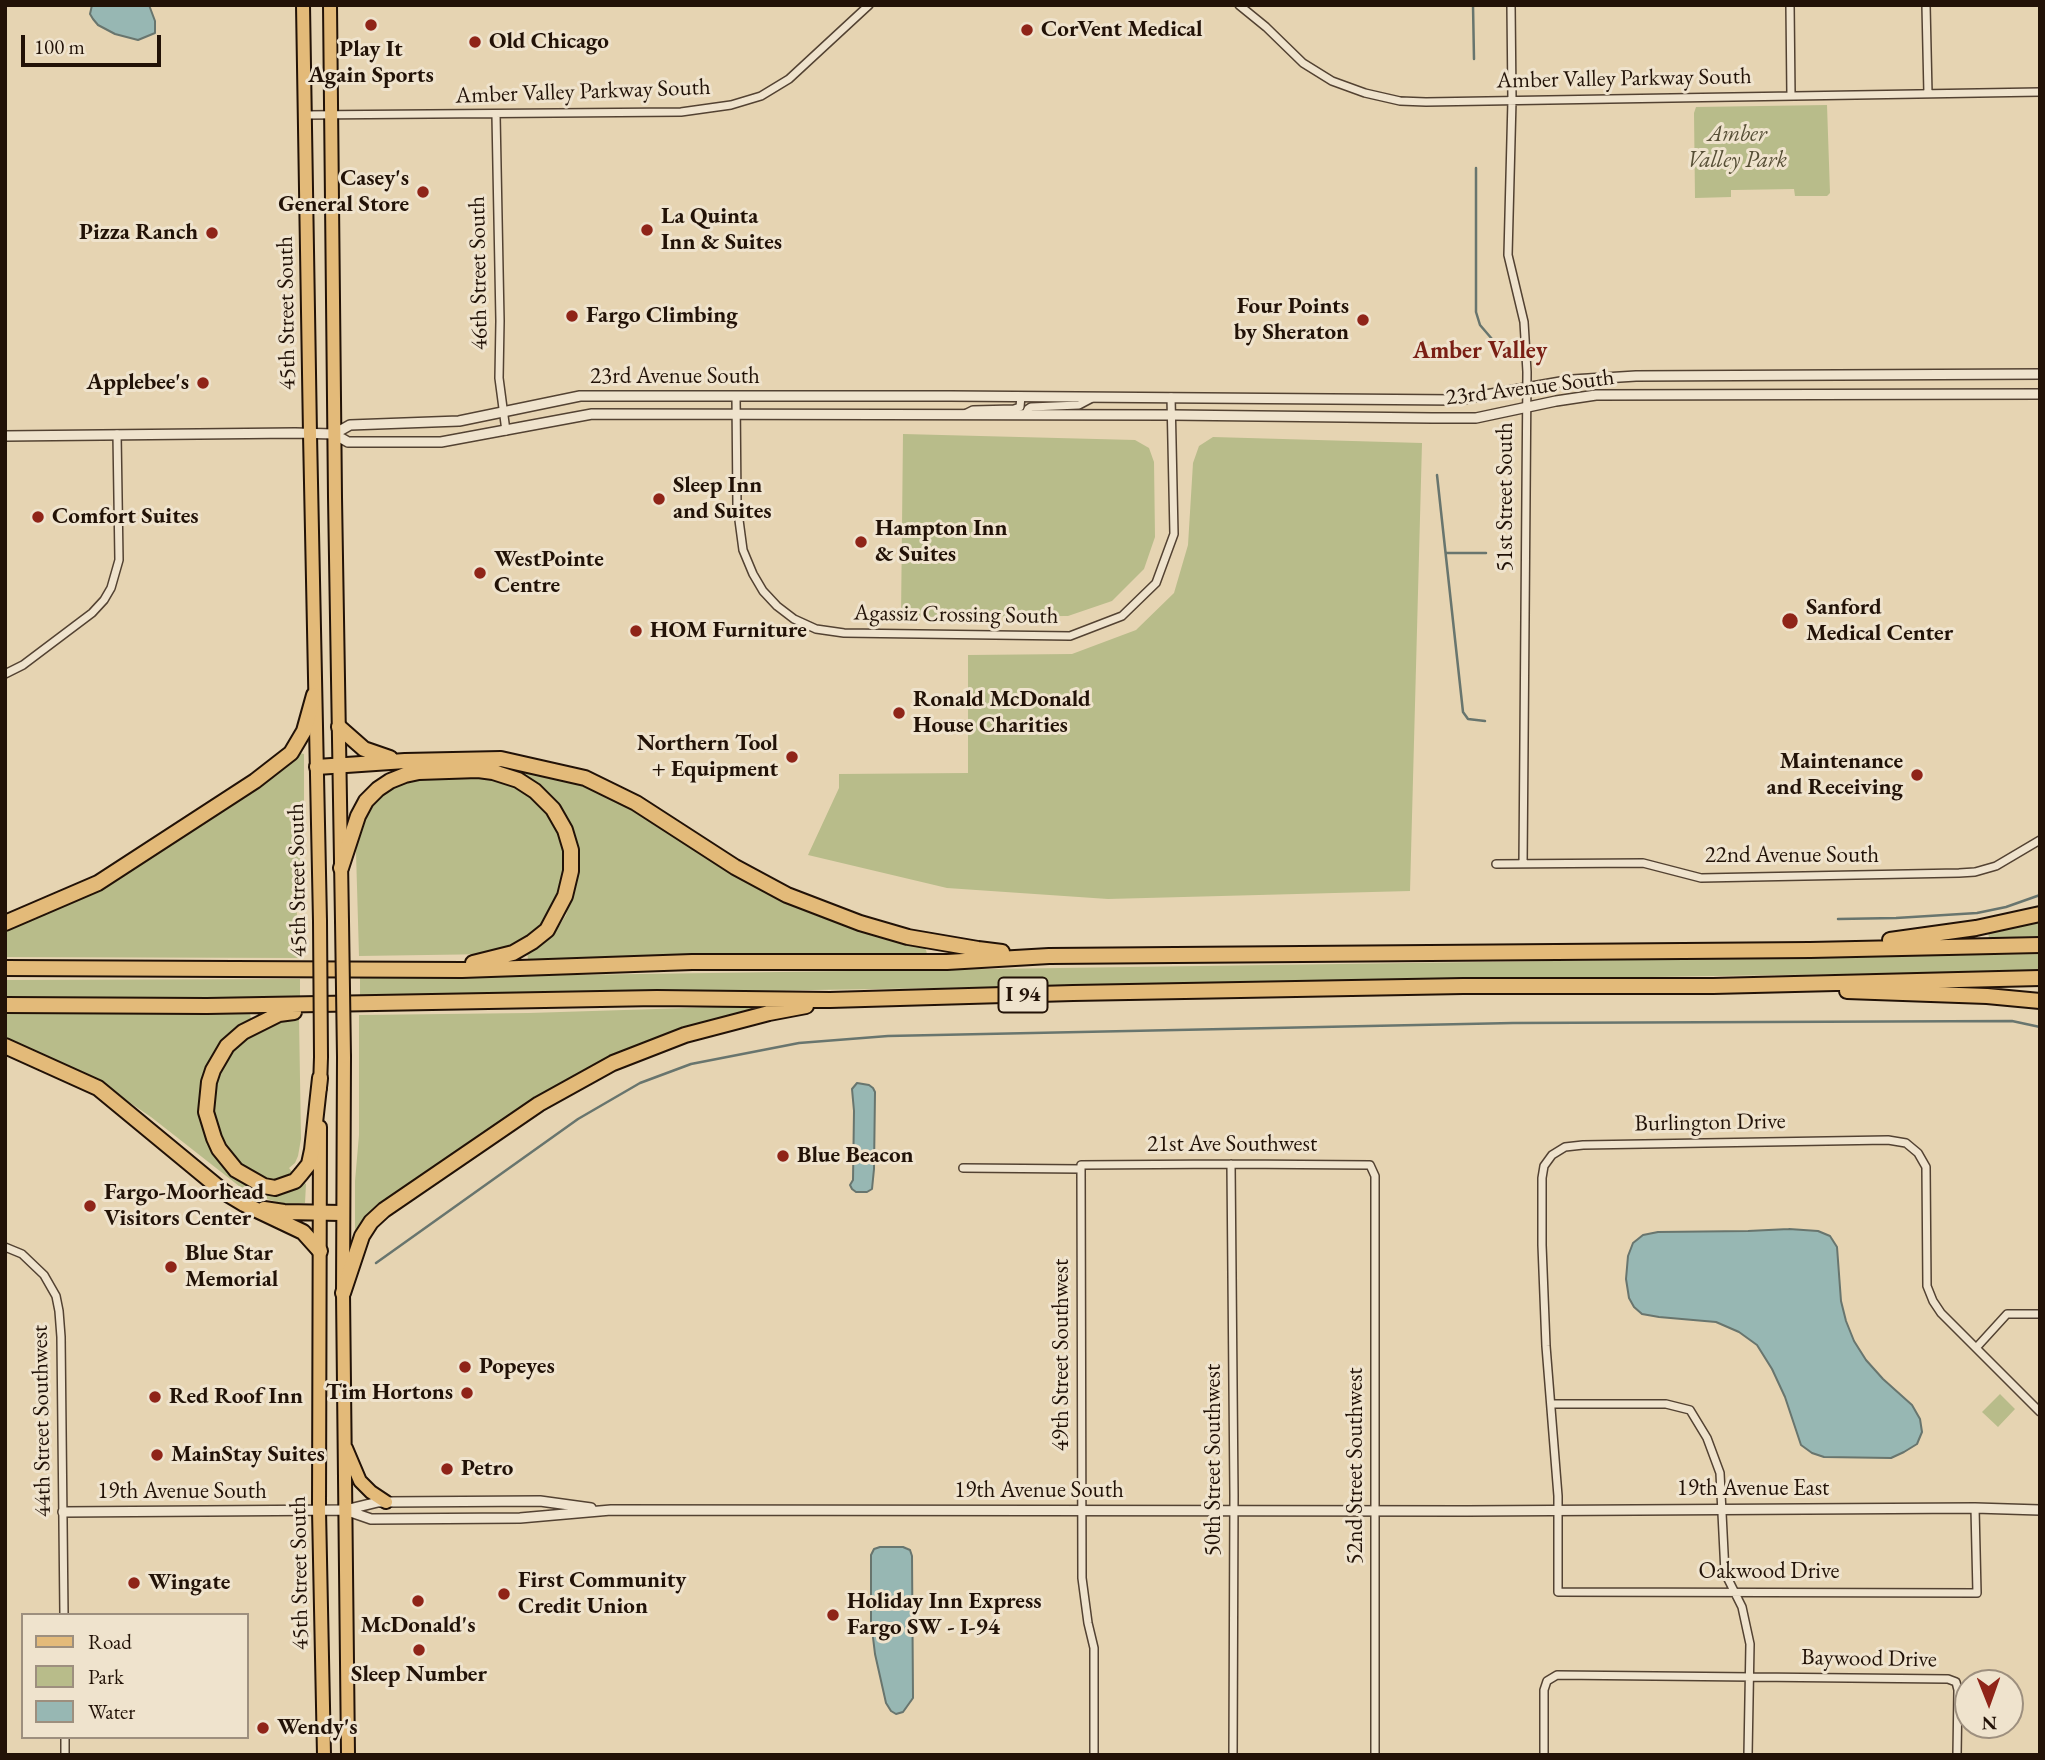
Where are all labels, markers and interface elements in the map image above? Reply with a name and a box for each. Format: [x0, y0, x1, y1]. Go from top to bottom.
place label: CorVent Medical [1041, 16, 1203, 44]
marker: Play It Again Sports [363, 17, 379, 33]
scale bar [24, 21, 164, 65]
marker: CorVent Medical [1019, 22, 1035, 38]
place label: Old Chicago [489, 28, 609, 56]
text: 100 m [34, 33, 85, 60]
marker: Old Chicago [467, 34, 483, 50]
place label: Play It Again Sports [308, 36, 434, 90]
street label: Amber Valley Parkway South [1496, 63, 1752, 95]
street label: Amber Valley Parkway South [455, 74, 711, 110]
park label: Amber Valley Park [1687, 121, 1787, 175]
place label: Casey's General Store [278, 165, 409, 219]
marker: Casey's General Store [415, 184, 431, 200]
street label: 46th Street South [464, 196, 494, 350]
place label: La Quinta Inn & Suites [661, 203, 782, 257]
place label: Pizza Ranch [79, 219, 198, 247]
marker: La Quinta Inn & Suites [639, 222, 655, 238]
marker: Pizza Ranch [204, 225, 220, 241]
street label: 45th Street South [272, 236, 302, 390]
place label: Four Points by Sheraton [1234, 293, 1349, 347]
place label: Fargo Climbing [586, 302, 738, 330]
marker: Fargo Climbing [564, 308, 580, 324]
marker: Four Points by Sheraton [1355, 312, 1371, 328]
district label: Amber Valley [1413, 337, 1547, 365]
street label: 23rd Avenue South [590, 363, 760, 391]
street label: 23rd Avenue South [1444, 364, 1616, 412]
place label: Applebee's [87, 369, 189, 397]
marker: Applebee's [195, 375, 211, 391]
street label: 51st Street South [1492, 422, 1520, 572]
place label: Sleep Inn and Suites [673, 472, 772, 526]
marker: Sleep Inn and Suites [651, 491, 667, 507]
place label: Comfort Suites [52, 503, 199, 531]
marker: Comfort Suites [30, 509, 46, 525]
place label: Hampton Inn & Suites [875, 515, 1008, 569]
marker: Hampton Inn & Suites [853, 534, 869, 550]
place label: WestPointe Centre [494, 546, 604, 600]
marker: WestPointe Centre [472, 565, 488, 581]
place label: Sanford Medical Center [1806, 594, 1953, 648]
street label: Agassiz Crossing South [853, 599, 1059, 631]
marker: Sanford Medical Center [1780, 611, 1800, 631]
place label: HOM Furniture [650, 617, 807, 645]
marker: HOM Furniture [628, 623, 644, 639]
place label: Ronald McDonald House Charities [913, 686, 1091, 740]
marker: Ronald McDonald House Charities [891, 705, 907, 721]
place label: Northern Tool + Equipment [637, 730, 778, 784]
place label: Maintenance and Receiving [1767, 748, 1903, 802]
marker: Northern Tool + Equipment [784, 749, 800, 765]
marker: Maintenance and Receiving [1909, 767, 1925, 783]
street label: 45th Street South [283, 803, 313, 957]
street label: 22nd Avenue South [1705, 842, 1879, 870]
road number: I 94 [998, 978, 1048, 1012]
street label: Burlington Drive [1634, 1108, 1786, 1138]
street label: 21st Ave Southwest [1147, 1131, 1317, 1159]
place label: Blue Beacon [797, 1142, 913, 1170]
marker: Blue Beacon [775, 1148, 791, 1164]
place label: Fargo-Moorhead Visitors Center [104, 1179, 264, 1233]
marker: Fargo-Moorhead Visitors Center [82, 1198, 98, 1214]
place label: Blue Star Memorial [185, 1240, 278, 1294]
marker: Blue Star Memorial [163, 1259, 179, 1275]
street label: 49th Street Southwest [1048, 1259, 1076, 1451]
street label: 44th Street Southwest [27, 1325, 57, 1517]
place label: Popeyes [479, 1353, 555, 1381]
marker: Popeyes [457, 1359, 473, 1375]
street label: 50th Street Southwest [1200, 1364, 1228, 1556]
street label: 52nd Street Southwest [1342, 1367, 1370, 1565]
place label: Tim Hortons [326, 1379, 453, 1407]
place label: Red Roof Inn [169, 1383, 303, 1411]
marker: Tim Hortons [459, 1385, 475, 1401]
marker: Red Roof Inn [147, 1389, 163, 1405]
place label: MainStay Suites [171, 1441, 325, 1469]
marker: MainStay Suites [149, 1447, 165, 1463]
place label: Petro [461, 1455, 513, 1483]
marker: Petro [439, 1461, 455, 1477]
street label: 19th Avenue East [1677, 1475, 1829, 1503]
street label: 19th Avenue South [954, 1477, 1124, 1505]
street label: 19th Avenue South [97, 1478, 267, 1506]
street label: 45th Street South [285, 1496, 315, 1650]
street label: Oakwood Drive [1699, 1558, 1839, 1586]
place label: First Community Credit Union [518, 1567, 686, 1621]
place label: Wingate [148, 1569, 230, 1597]
marker: Wingate [126, 1575, 142, 1591]
marker: First Community Credit Union [496, 1586, 512, 1602]
place label: Holiday Inn Express Fargo SW - I-94 [847, 1588, 1041, 1642]
marker: McDonald's [410, 1593, 426, 1609]
marker: Holiday Inn Express Fargo SW - I-94 [825, 1607, 841, 1623]
place label: McDonald's [361, 1612, 475, 1640]
legend [21, 1613, 248, 1739]
text: Road [88, 1628, 132, 1655]
marker: Sleep Number [411, 1642, 427, 1658]
street label: Baywood Drive [1801, 1644, 1937, 1674]
place label: Sleep Number [351, 1661, 487, 1689]
text: Park [88, 1663, 124, 1690]
north arrow [1954, 1669, 2024, 1739]
text: Water [88, 1698, 135, 1725]
text: N [1981, 1711, 1997, 1736]
place label: Wendy's [277, 1714, 358, 1742]
marker: Wendy's [255, 1720, 271, 1736]

